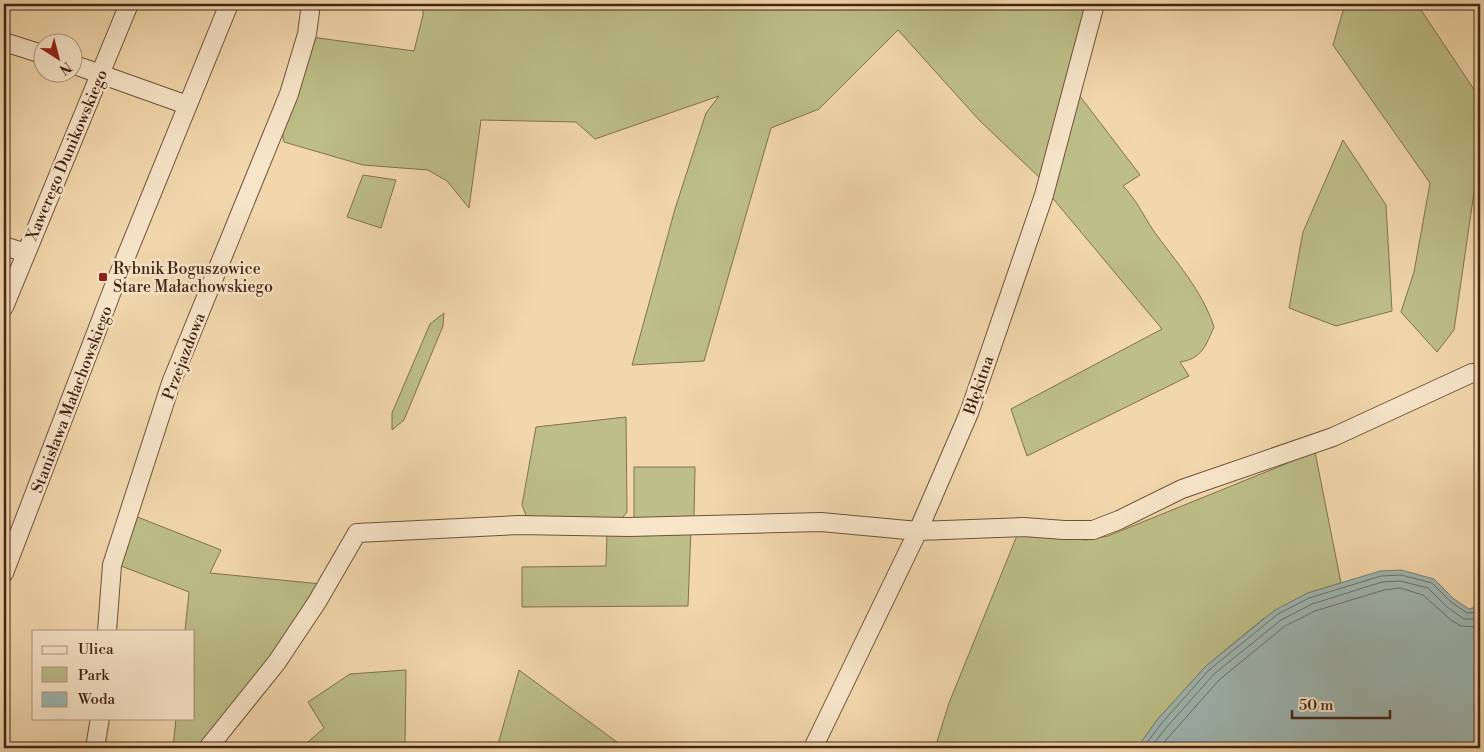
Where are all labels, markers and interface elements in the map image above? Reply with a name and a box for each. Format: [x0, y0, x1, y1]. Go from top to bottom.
north arrow [32, 32, 82, 82]
text: N [55, 57, 75, 78]
street label: Xawerego Dunikowskiego [21, 67, 112, 245]
place label: Rybnik Boguszowice Stare Małachowskiego [113, 259, 273, 297]
marker: Rybnik Boguszowice Stare Małachowskiego [97, 271, 109, 283]
street label: Stanisława Małachowskiego [27, 303, 117, 496]
street label: Przejazdowa [158, 309, 210, 403]
street label: Błękitna [959, 352, 999, 418]
legend [32, 630, 195, 720]
text: Ulica [78, 640, 114, 659]
text: Park [78, 666, 110, 685]
scale bar [1292, 687, 1389, 719]
text: Woda [77, 690, 116, 709]
text: 50 m [1299, 696, 1333, 715]

